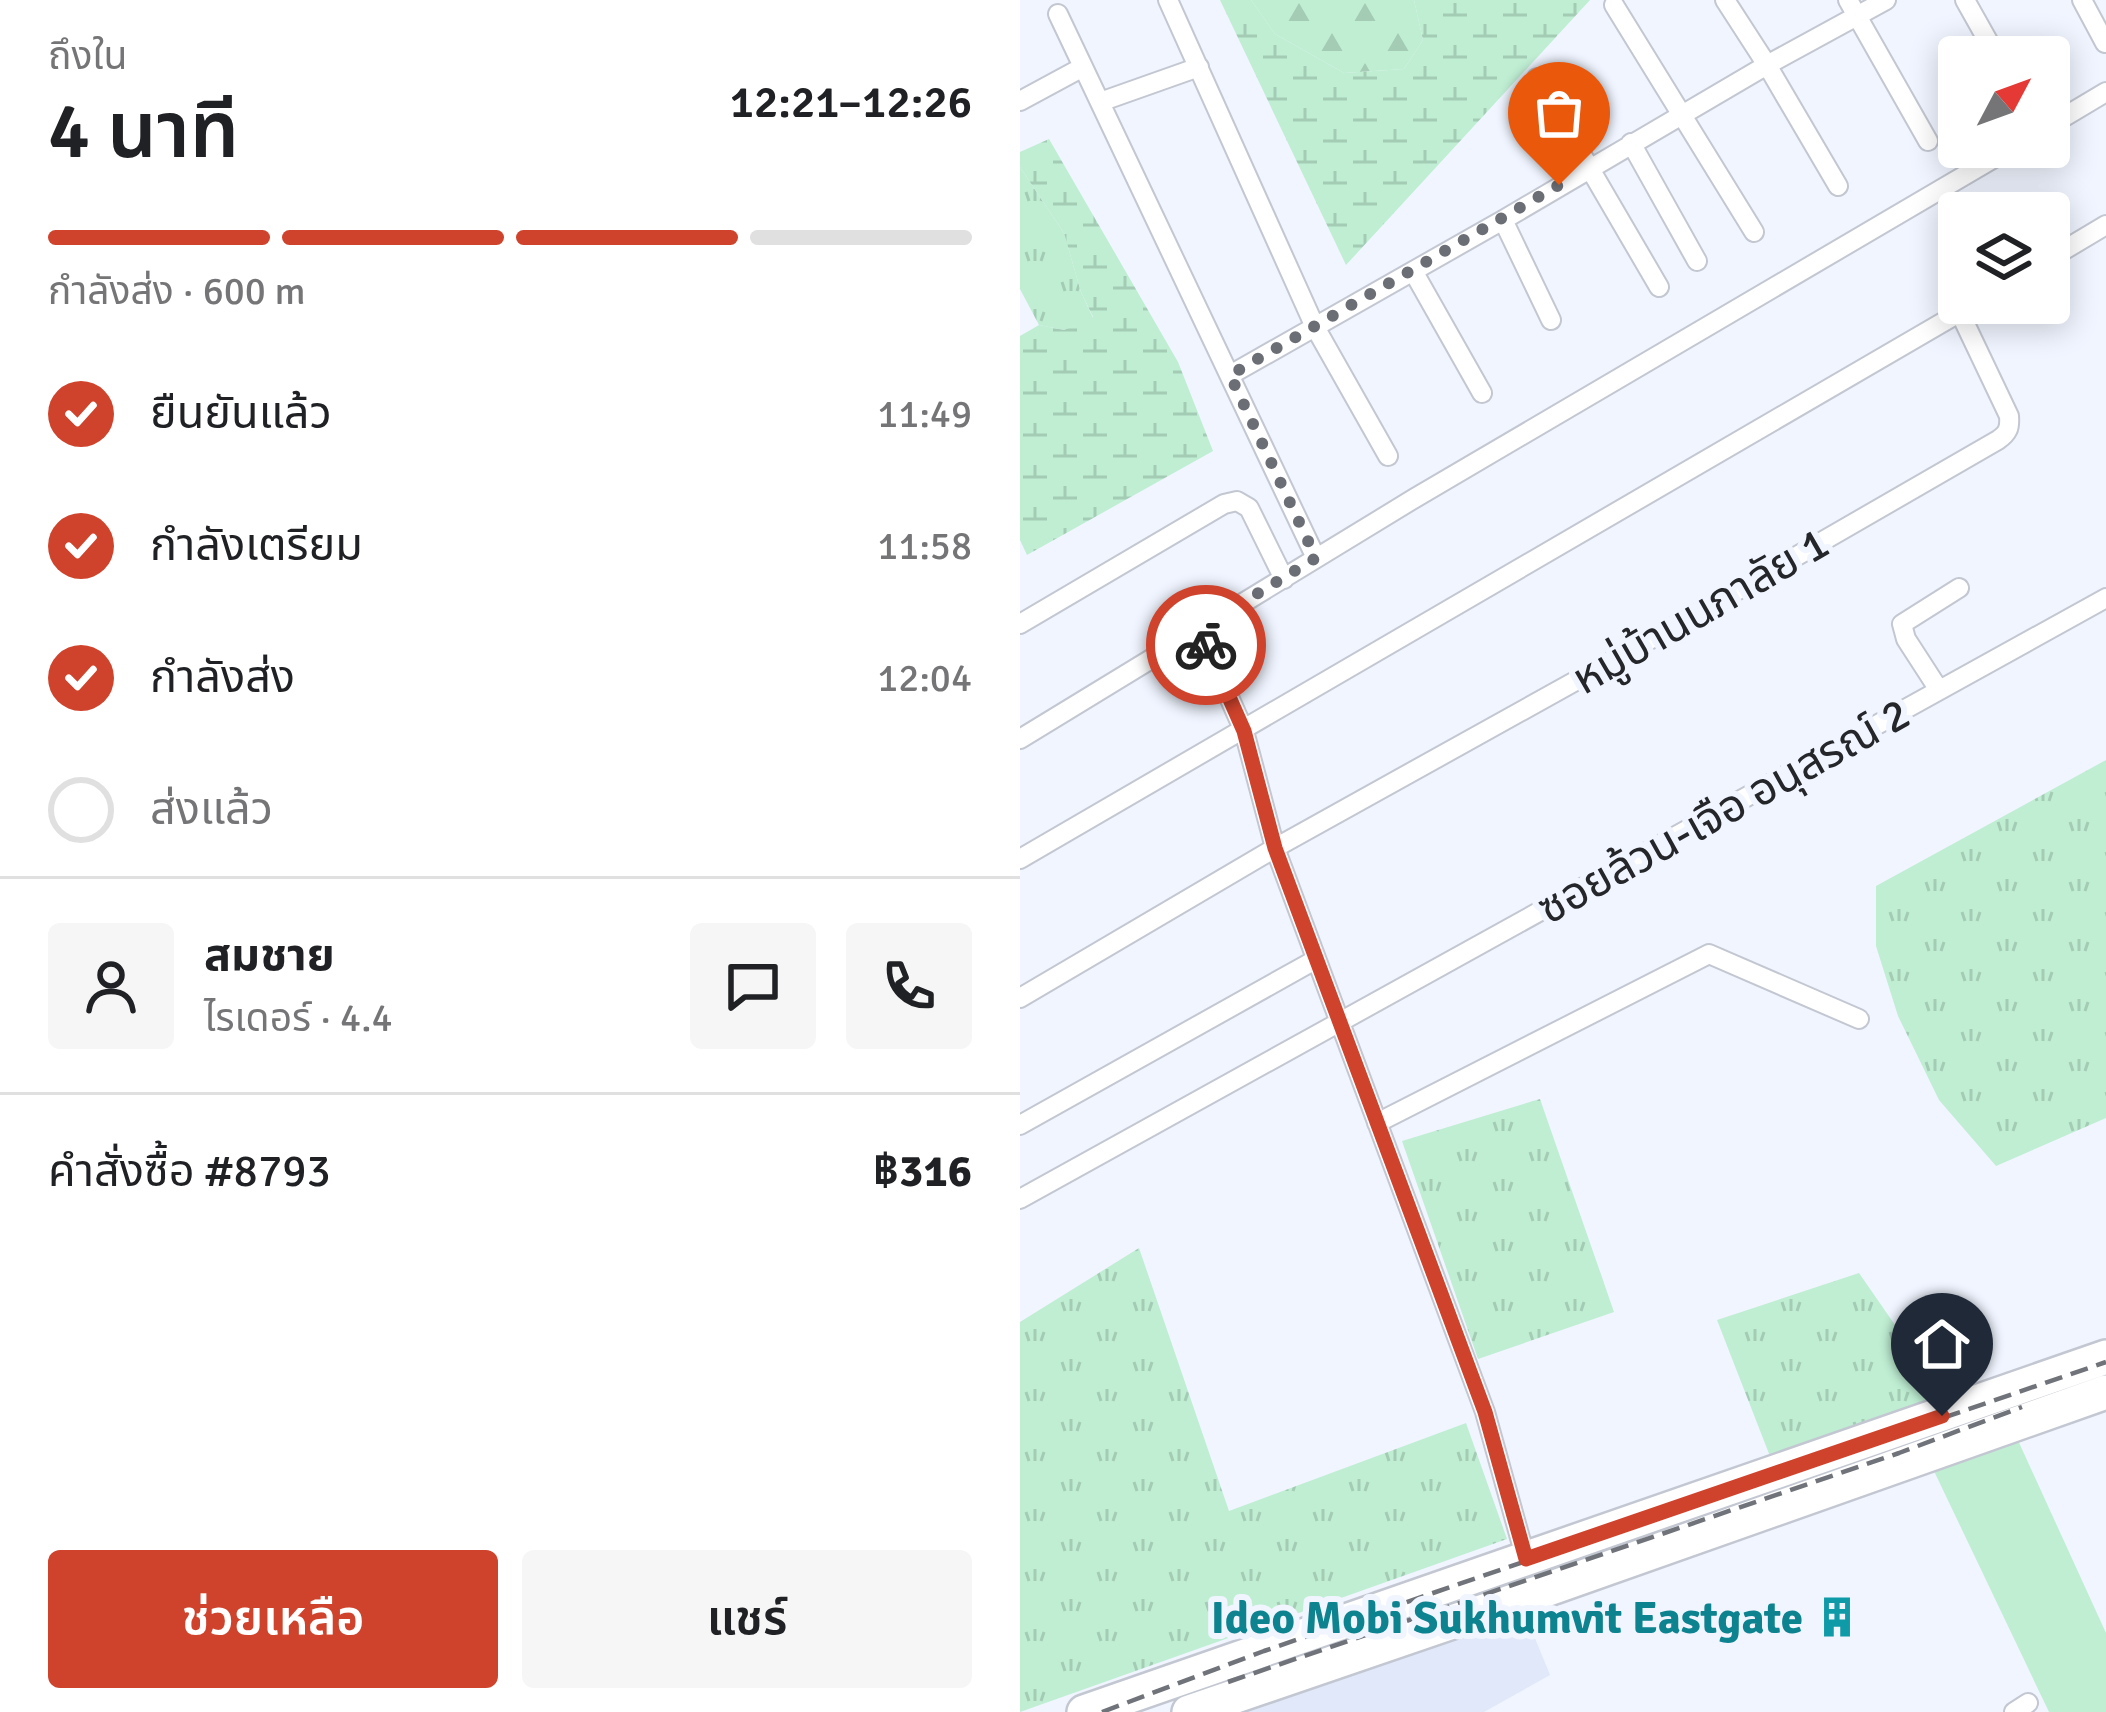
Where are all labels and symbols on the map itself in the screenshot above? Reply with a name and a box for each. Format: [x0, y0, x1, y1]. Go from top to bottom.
north arrow [1938, 36, 2070, 168]
pin [1508, 62, 1610, 185]
street label: หมู่บ้านนภาลัย 1 [1563, 516, 1839, 707]
courier [1146, 585, 1266, 705]
street label: ซอยล้วน-เจือ อนุสรณ์ 2 [1528, 686, 1919, 936]
pin [1891, 1293, 1993, 1416]
place label: Ideo Mobi Sukhumvit Eastgate [1211, 1591, 1803, 1646]
building icon: Ideo Mobi Sukhumvit Eastgate [1814, 1594, 1860, 1640]

